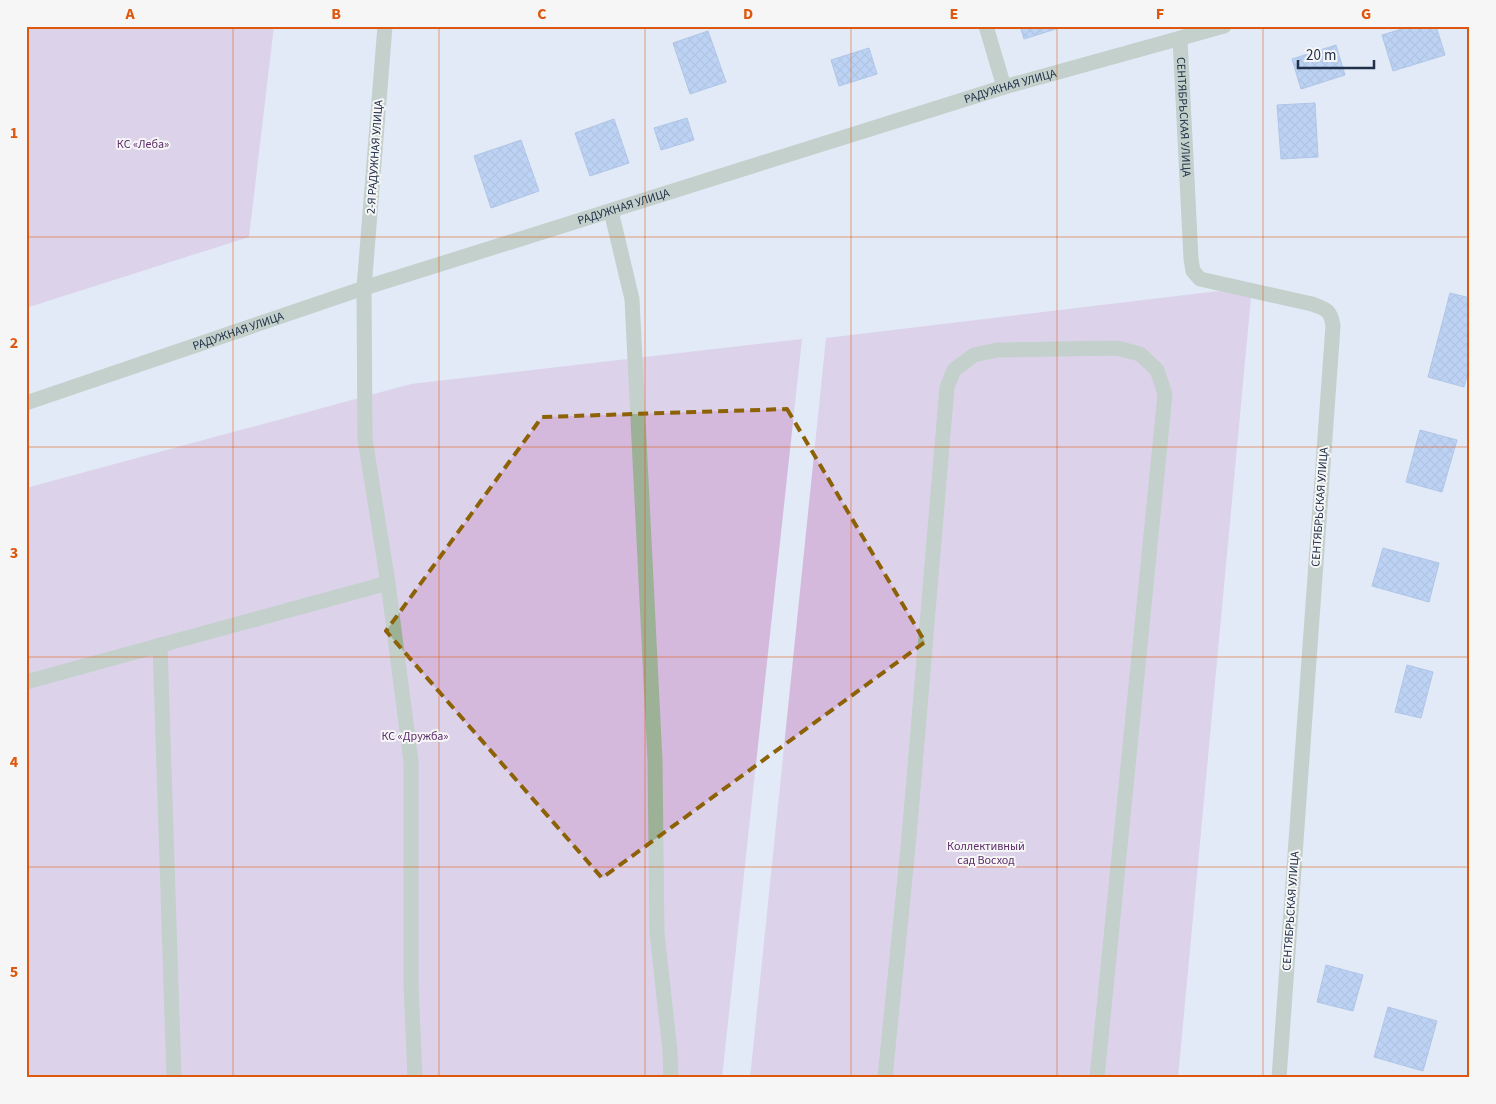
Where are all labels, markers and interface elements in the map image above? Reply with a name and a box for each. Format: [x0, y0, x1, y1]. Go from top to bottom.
text: A [124, 3, 135, 25]
text: B [331, 3, 341, 25]
text: C [537, 3, 547, 25]
text: D [743, 3, 753, 25]
text: E [950, 3, 958, 25]
text: F [1156, 3, 1164, 25]
text: G [1361, 3, 1371, 25]
scale bar [1298, 38, 1375, 70]
text: 20 m [1306, 45, 1336, 66]
street label: СЕНТЯБРЬСКАЯ УЛИЦА [1172, 57, 1195, 178]
street label: РАДУЖНАЯ УЛИЦА [962, 64, 1059, 108]
street label: 2-Я РАДУЖНАЯ УЛИЦА [363, 99, 387, 215]
text: 1 [10, 122, 18, 144]
park label: КС «Леба» [117, 136, 169, 153]
street label: РАДУЖНАЯ УЛИЦА [575, 184, 672, 229]
street label: РАДУЖНАЯ УЛИЦА [190, 307, 286, 354]
text: 2 [10, 332, 18, 354]
street label: СЕНТЯБРЬСКАЯ УЛИЦА [1307, 446, 1333, 567]
text: 3 [10, 542, 18, 564]
park label: КС «Дружба» [381, 728, 449, 745]
text: 4 [10, 751, 19, 773]
park label: Коллективный сад Восход [947, 838, 1025, 869]
street label: СЕНТЯБРЬСКАЯ УЛИЦА [1278, 850, 1304, 971]
text: 5 [10, 961, 18, 983]

